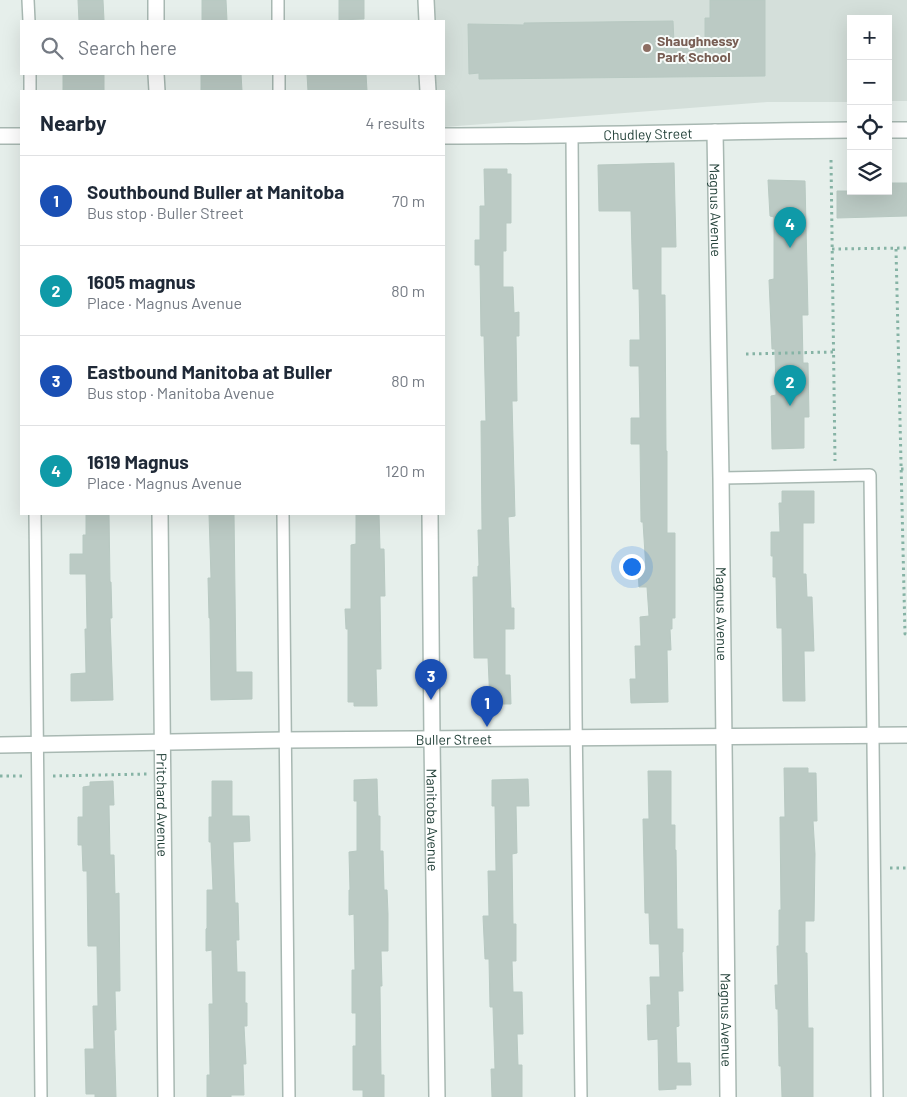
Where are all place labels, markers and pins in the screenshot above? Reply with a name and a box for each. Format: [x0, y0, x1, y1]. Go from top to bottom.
place label: Shaughnessy Park School [657, 32, 739, 65]
marker: Shaughnessy Park School [641, 42, 653, 54]
pin: 4 [774, 207, 806, 248]
pin: 2 [774, 365, 806, 406]
pin: 3 [415, 659, 447, 700]
pin: 1 [471, 686, 503, 727]

